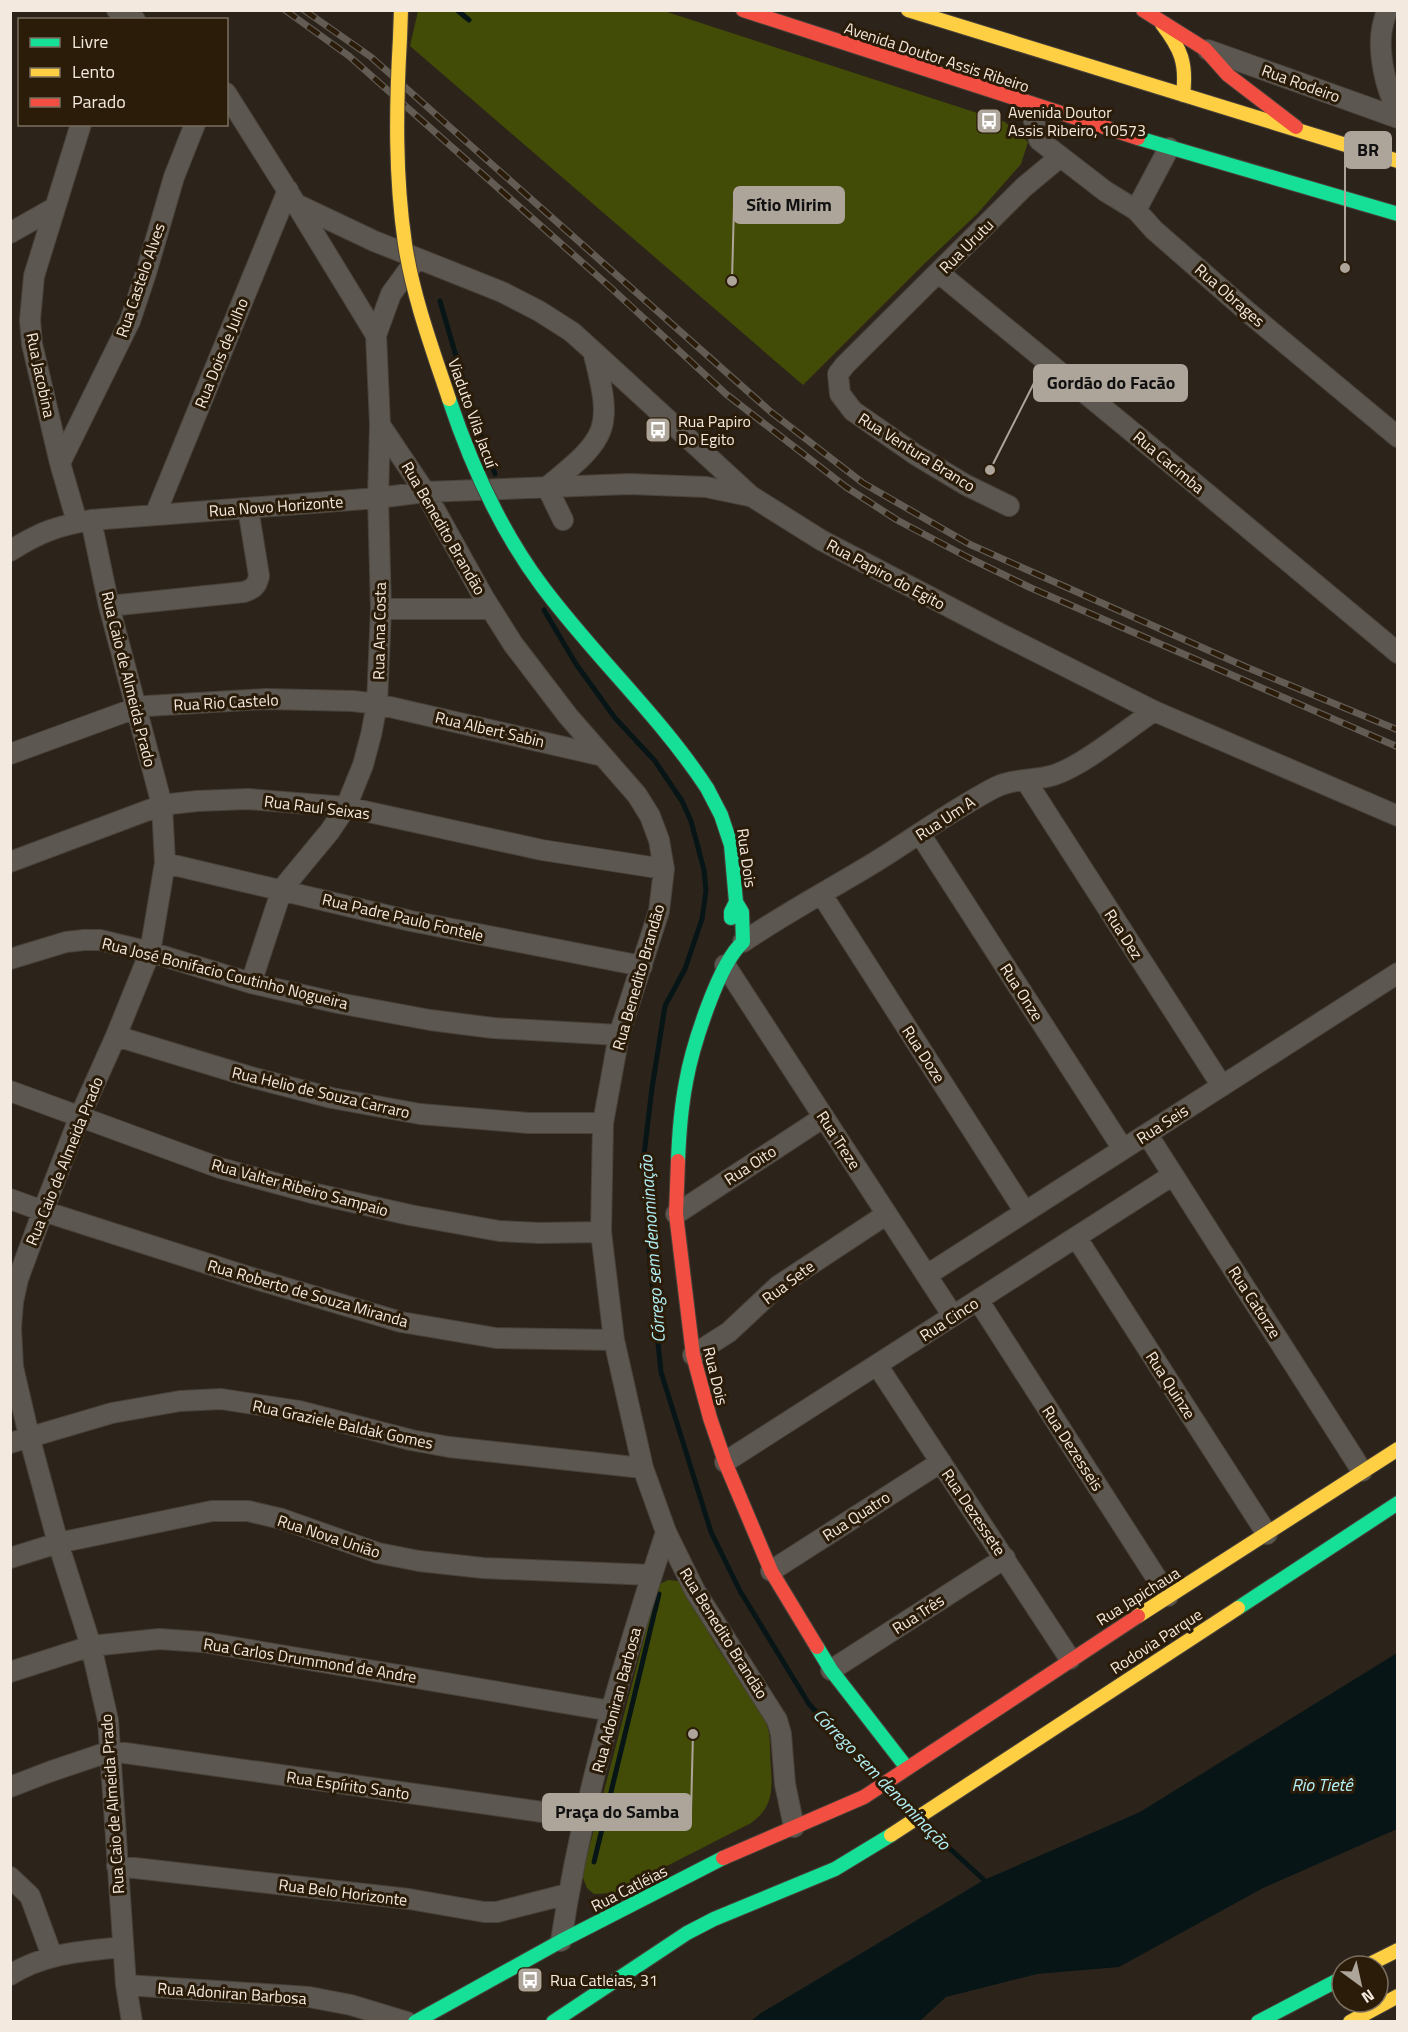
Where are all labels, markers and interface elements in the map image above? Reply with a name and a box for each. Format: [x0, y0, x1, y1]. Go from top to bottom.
street label: Avenida Doutor Assis Ribeiro [841, 16, 1033, 98]
legend [18, 18, 228, 126]
text: Livre [72, 28, 108, 55]
text: Lento [72, 58, 115, 85]
street label: Rua Rodeiro [1258, 58, 1344, 108]
text: Parado [72, 88, 126, 115]
place label: Avenida Doutor Assis Ribeiro, 10573 [1008, 100, 1146, 142]
bus stop icon: Avenida Doutor Assis Ribeiro, 10573 [974, 106, 1004, 136]
callout: BR [1345, 132, 1391, 168]
text: BR [1357, 136, 1379, 163]
callout: Sítio Mirim [734, 187, 844, 223]
text: Sítio Mirim [746, 191, 832, 218]
street label: Rua Urutu [933, 213, 999, 279]
street label: Rua Castelo Alves [109, 220, 171, 340]
street label: Rua Obrages [1190, 258, 1270, 332]
street label: Rua Dois de Julho [188, 294, 254, 412]
street label: Rua Jacobina [20, 330, 62, 420]
street label: Viaduto Vila Jacuí [442, 355, 504, 473]
callout: Gordão do Facão [1034, 365, 1187, 401]
text: Gordão do Facão [1047, 369, 1175, 396]
street label: Rua Ventura Branco [854, 406, 980, 498]
place label: Rua Papiro Do Egito [678, 409, 751, 451]
bus stop icon: Rua Papiro Do Egito [643, 415, 673, 445]
street label: Rua Cacimba [1128, 425, 1210, 499]
street label: Rua Benedito Brandão [396, 457, 492, 599]
street label: Rua Novo Horizonte [208, 489, 344, 523]
street label: Rua Papiro do Egito [822, 533, 950, 615]
street label: Rua Ana Costa [366, 582, 392, 680]
street label: Rua Caio de Almeida Prado [96, 589, 162, 769]
street label: Rua Rio Castelo [173, 687, 279, 717]
street label: Rua Albert Sabin [433, 705, 547, 753]
street label: Rua Raul Seixas [263, 789, 371, 825]
street label: Rua Um A [911, 790, 980, 846]
street label: Rua Dois [731, 827, 763, 889]
street label: Rua Padre Paulo Fontele [320, 887, 486, 947]
street label: Rua Benedito Brandão [606, 901, 670, 1053]
street label: Rua Dez [1099, 904, 1149, 964]
street label: Rua José Bonifacio Coutinho Nogueira [99, 931, 351, 1015]
street label: Rua Onze [994, 958, 1050, 1026]
street label: Rua Doze [897, 1021, 951, 1087]
street label: Rua Helio de Souza Carraro [230, 1060, 412, 1124]
street label: Rua Caio de Almeida Prado [19, 1073, 109, 1249]
street label: Rua Seis [1131, 1098, 1193, 1150]
street label: Rua Treze [811, 1106, 867, 1174]
street label: Rua Oito [719, 1139, 781, 1191]
street label: Rua Valter Ribeiro Sampaio [209, 1152, 391, 1222]
water label: Córrego sem denominação [632, 1153, 672, 1344]
street label: Rua Roberto de Souza Miranda [205, 1253, 411, 1333]
street label: Rua Sete [757, 1254, 819, 1310]
street label: Rua Catorze [1223, 1261, 1287, 1343]
street label: Rua Cinco [915, 1291, 983, 1347]
street label: Rua Dois [697, 1344, 735, 1408]
street label: Rua Quinze [1140, 1346, 1202, 1424]
street label: Rua Graziele Baldak Gomes [251, 1393, 435, 1455]
street label: Rua Dezesseis [1036, 1401, 1110, 1495]
street label: Rua Dezessete [936, 1464, 1012, 1560]
street label: Rua Quatro [817, 1485, 895, 1547]
street label: Rua Nova União [274, 1508, 384, 1564]
street label: Rua Japichaua [1092, 1561, 1184, 1631]
street label: Rua Benedito Brandão [674, 1563, 774, 1703]
street label: Rua Três [887, 1588, 949, 1640]
street label: Rodovia Parque [1105, 1602, 1207, 1680]
street label: Rua Adoniran Barbosa [585, 1625, 647, 1775]
street label: Rua Carlos Drummond de Andre [202, 1631, 418, 1689]
water label: Córrego sem denominação [807, 1702, 958, 1857]
street label: Rua Caio de Almeida Prado [94, 1713, 130, 1895]
street label: Rua Espírito Santo [285, 1764, 411, 1806]
water label: Rio Tietê [1291, 1771, 1354, 1798]
callout: Praça do Samba [543, 1794, 691, 1830]
text: Praça do Samba [555, 1798, 679, 1825]
street label: Rua Catléias [587, 1858, 671, 1918]
street label: Rua Belo Horizonte [277, 1872, 409, 1912]
north arrow [1330, 1954, 1390, 2014]
bus stop icon: Rua Catleias, 31 [515, 1965, 545, 1995]
place label: Rua Catleias, 31 [550, 1968, 658, 1992]
street label: Rua Adoniran Barbosa [157, 1976, 307, 2010]
text: N [1357, 1983, 1379, 2010]

